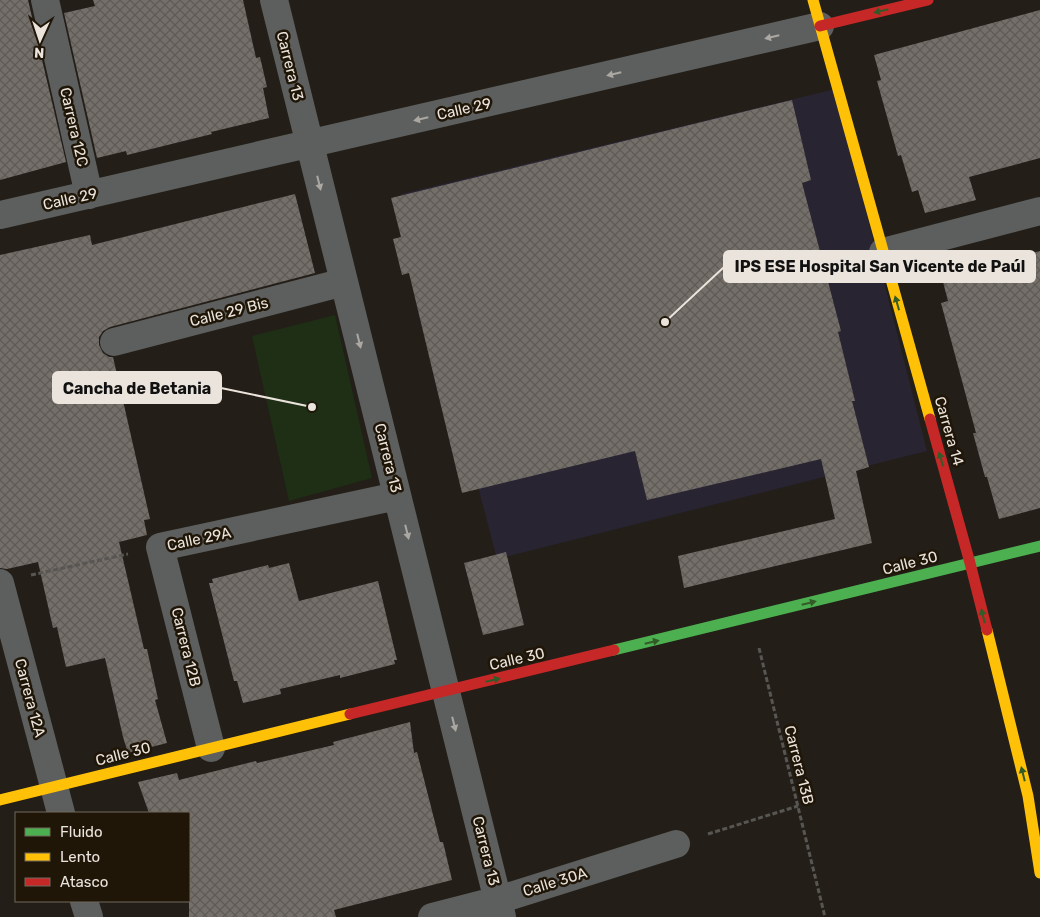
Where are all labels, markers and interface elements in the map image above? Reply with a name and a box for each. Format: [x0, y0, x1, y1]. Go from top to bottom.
one-way arrow [873, 7, 888, 15]
north arrow [15, 15, 65, 65]
street label: Carrera 13 [273, 29, 307, 103]
one-way arrow [765, 33, 780, 41]
text: N [34, 44, 45, 61]
one-way arrow [606, 70, 621, 78]
street label: Carrera 12C [56, 86, 92, 168]
street label: Calle 29 [435, 94, 493, 124]
one-way arrow [414, 115, 429, 123]
one-way arrow [315, 176, 323, 191]
street label: Calle 29 [41, 184, 99, 214]
callout: IPS ESE Hospital San Vicente de Paúl [724, 251, 1035, 282]
text: IPS ESE Hospital San Vicente de Paúl [735, 257, 1025, 276]
street label: Calle 29 Bis [188, 293, 270, 330]
one-way arrow [893, 295, 901, 310]
one-way arrow [355, 333, 363, 348]
callout: Cancha de Betania [53, 372, 221, 403]
text: Cancha de Betania [63, 379, 211, 398]
street label: Carrera 14 [931, 394, 967, 468]
street label: Carrera 13 [371, 421, 405, 495]
one-way arrow [937, 452, 945, 467]
street label: Calle 29A [165, 523, 233, 555]
one-way arrow [403, 525, 411, 540]
street label: Calle 30 [881, 547, 939, 579]
one-way arrow [802, 599, 817, 607]
street label: Carrera 12B [168, 606, 204, 688]
one-way arrow [979, 609, 987, 624]
one-way arrow [644, 638, 659, 646]
street label: Calle 30 [488, 644, 546, 674]
street label: Carrera 12A [11, 657, 49, 739]
one-way arrow [486, 676, 501, 684]
one-way arrow [450, 717, 458, 732]
street label: Carrera 13B [780, 724, 818, 806]
street label: Calle 30 [94, 738, 152, 770]
one-way arrow [1019, 766, 1027, 781]
legend [15, 812, 190, 902]
street label: Carrera 13 [469, 814, 503, 888]
text: Fluido [60, 823, 103, 841]
text: Lento [60, 848, 100, 866]
street label: Calle 30A [521, 864, 589, 900]
text: Atasco [60, 873, 108, 891]

